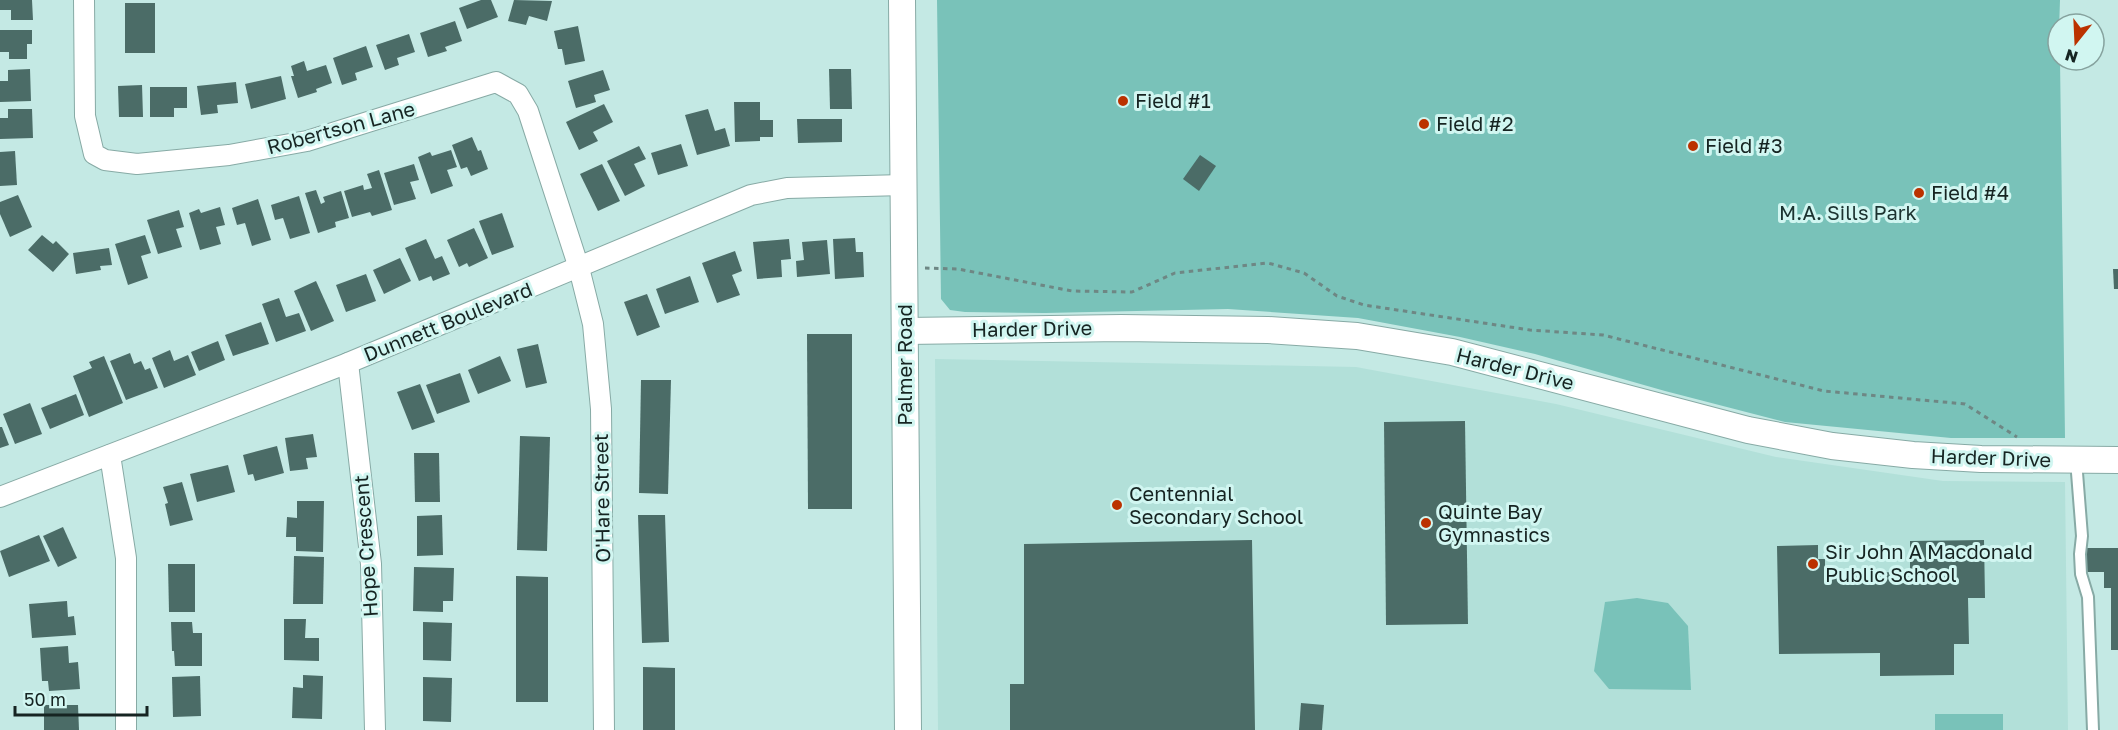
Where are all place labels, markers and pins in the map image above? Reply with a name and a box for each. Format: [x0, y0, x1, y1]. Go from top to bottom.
place label: Field #1 [1135, 88, 1211, 112]
marker: Field #1 [1116, 94, 1130, 108]
place label: Field #2 [1436, 111, 1514, 135]
marker: Field #2 [1417, 117, 1431, 131]
place label: Field #3 [1705, 133, 1783, 157]
marker: Field #3 [1686, 139, 1700, 153]
place label: Field #4 [1931, 180, 2009, 204]
marker: Field #4 [1912, 186, 1926, 200]
place label: Centennial Secondary School [1129, 481, 1303, 528]
marker: Centennial Secondary School [1110, 498, 1124, 512]
place label: Quinte Bay Gymnastics [1438, 499, 1550, 546]
marker: Quinte Bay Gymnastics [1419, 516, 1433, 530]
place label: Sir John A Macdonald Public School [1825, 539, 2033, 586]
marker: Sir John A Macdonald Public School [1806, 557, 1820, 571]

